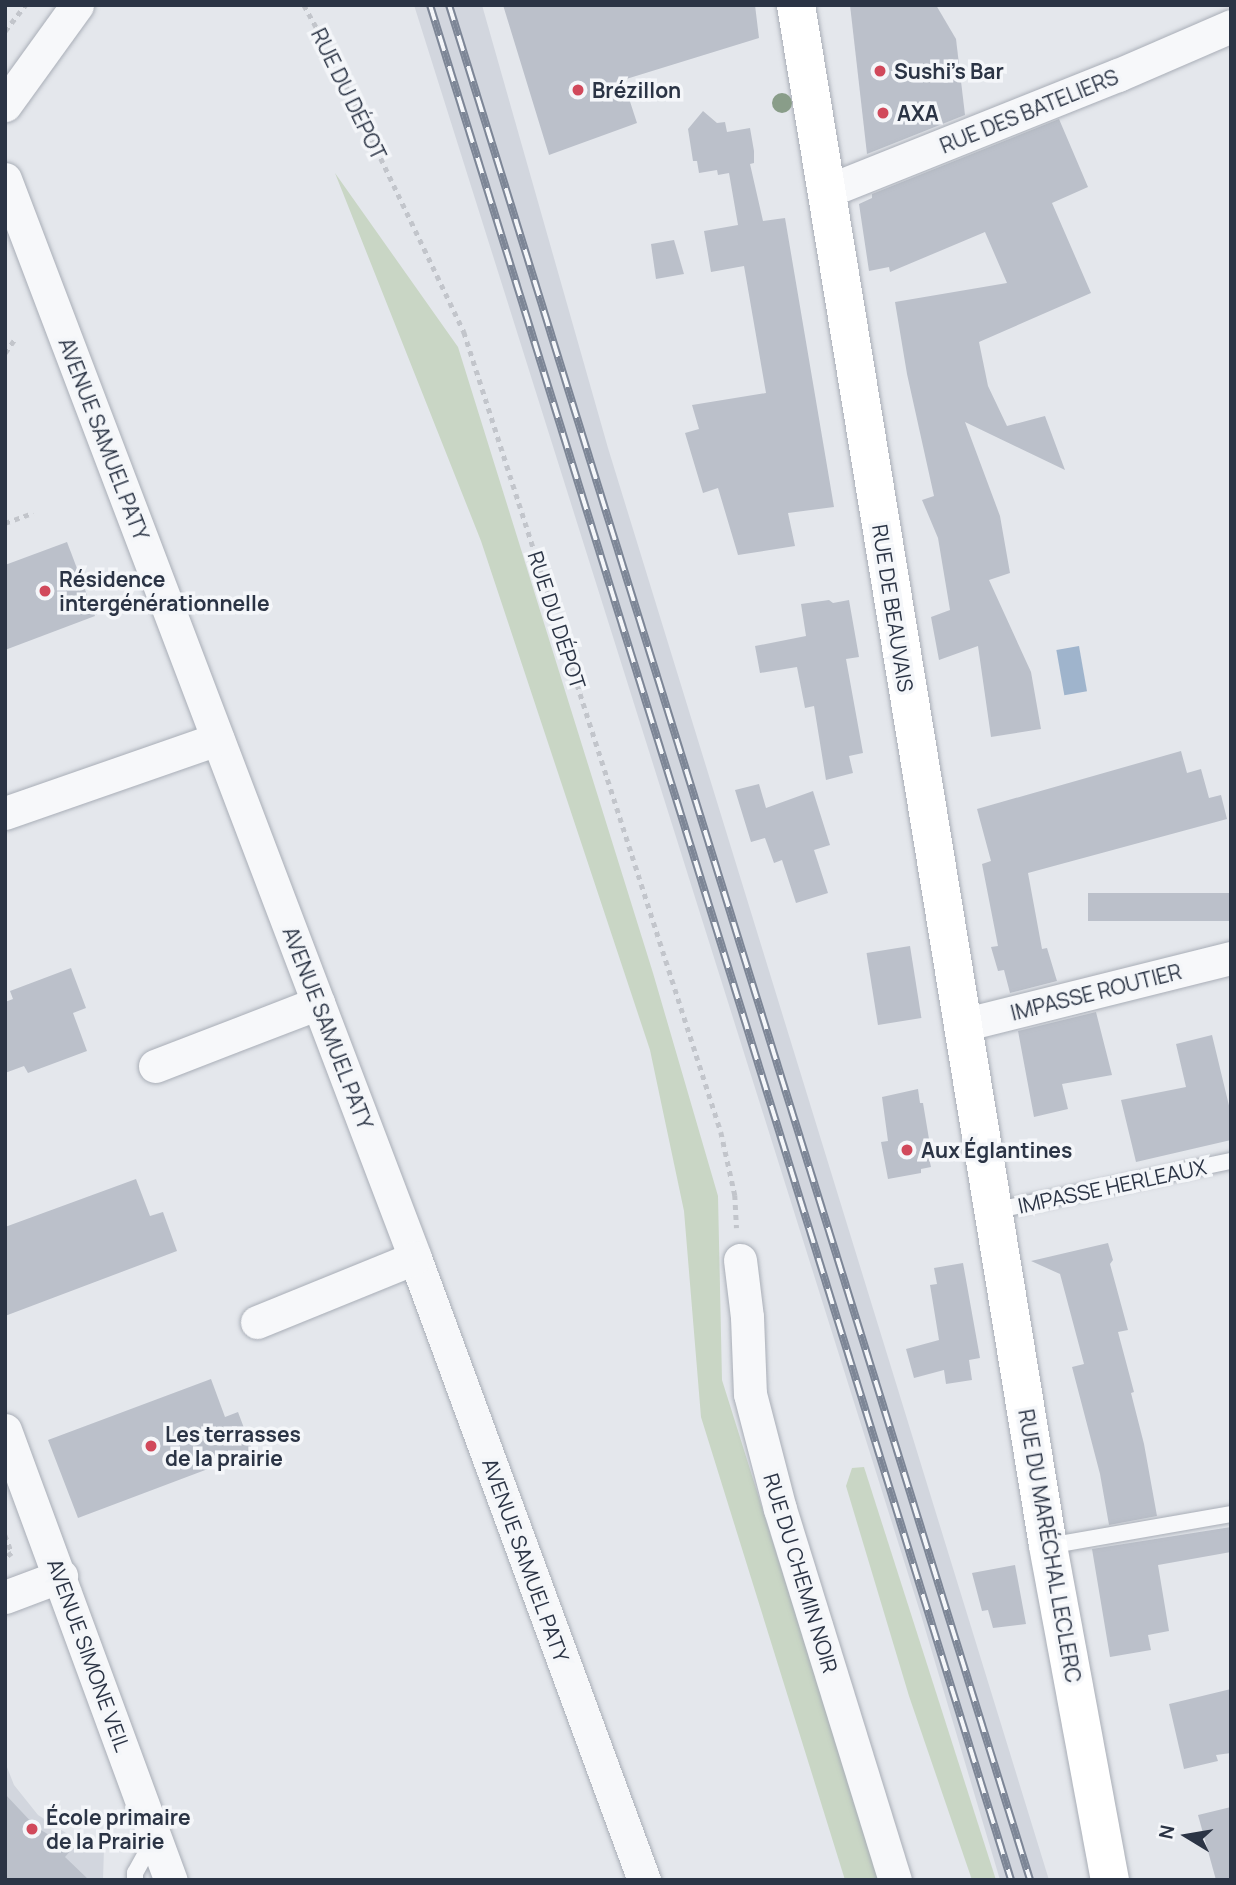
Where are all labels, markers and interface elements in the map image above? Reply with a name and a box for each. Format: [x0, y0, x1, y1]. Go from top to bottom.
street label: RUE DU DÉPOT [306, 24, 392, 164]
place label: Sushi's Bar [894, 58, 1003, 84]
marker: Sushi's Bar [872, 63, 888, 79]
street label: RUE DES BATELIERS [936, 64, 1122, 158]
place label: Brézillon [592, 77, 681, 103]
marker: Brézillon [570, 82, 586, 98]
place label: AXA [897, 100, 939, 126]
marker: AXA [875, 105, 891, 121]
street label: AVENUE SAMUEL PATY [54, 334, 154, 544]
street label: RUE DE BEAUVAIS [867, 522, 919, 694]
street label: RUE DU DÉPOT [523, 548, 591, 692]
place label: Résidence intergénérationnelle [59, 566, 270, 616]
marker: Résidence intergénérationnelle [37, 583, 53, 599]
street label: AVENUE SAMUEL PATY [278, 923, 378, 1133]
street label: IMPASSE ROUTIER [1008, 959, 1184, 1025]
place label: Aux Églantines [921, 1137, 1072, 1163]
marker: Aux Églantines [899, 1142, 915, 1158]
street label: IMPASSE HERLEAUX [1015, 1154, 1209, 1218]
street label: RUE DU MARÉCHAL LECLERC [1013, 1407, 1087, 1685]
place label: Les terrasses de la prairie [165, 1421, 301, 1471]
marker: Les terrasses de la prairie [143, 1438, 159, 1454]
street label: AVENUE SAMUEL PATY [477, 1454, 575, 1666]
street label: RUE DU CHEMIN NOIR [759, 1470, 843, 1676]
street label: AVENUE SIMONE VEIL [42, 1555, 136, 1755]
north arrow [1152, 1801, 1222, 1871]
place label: École primaire de la Prairie [46, 1804, 191, 1854]
marker: École primaire de la Prairie [24, 1821, 40, 1837]
text: N [1152, 1823, 1180, 1841]

